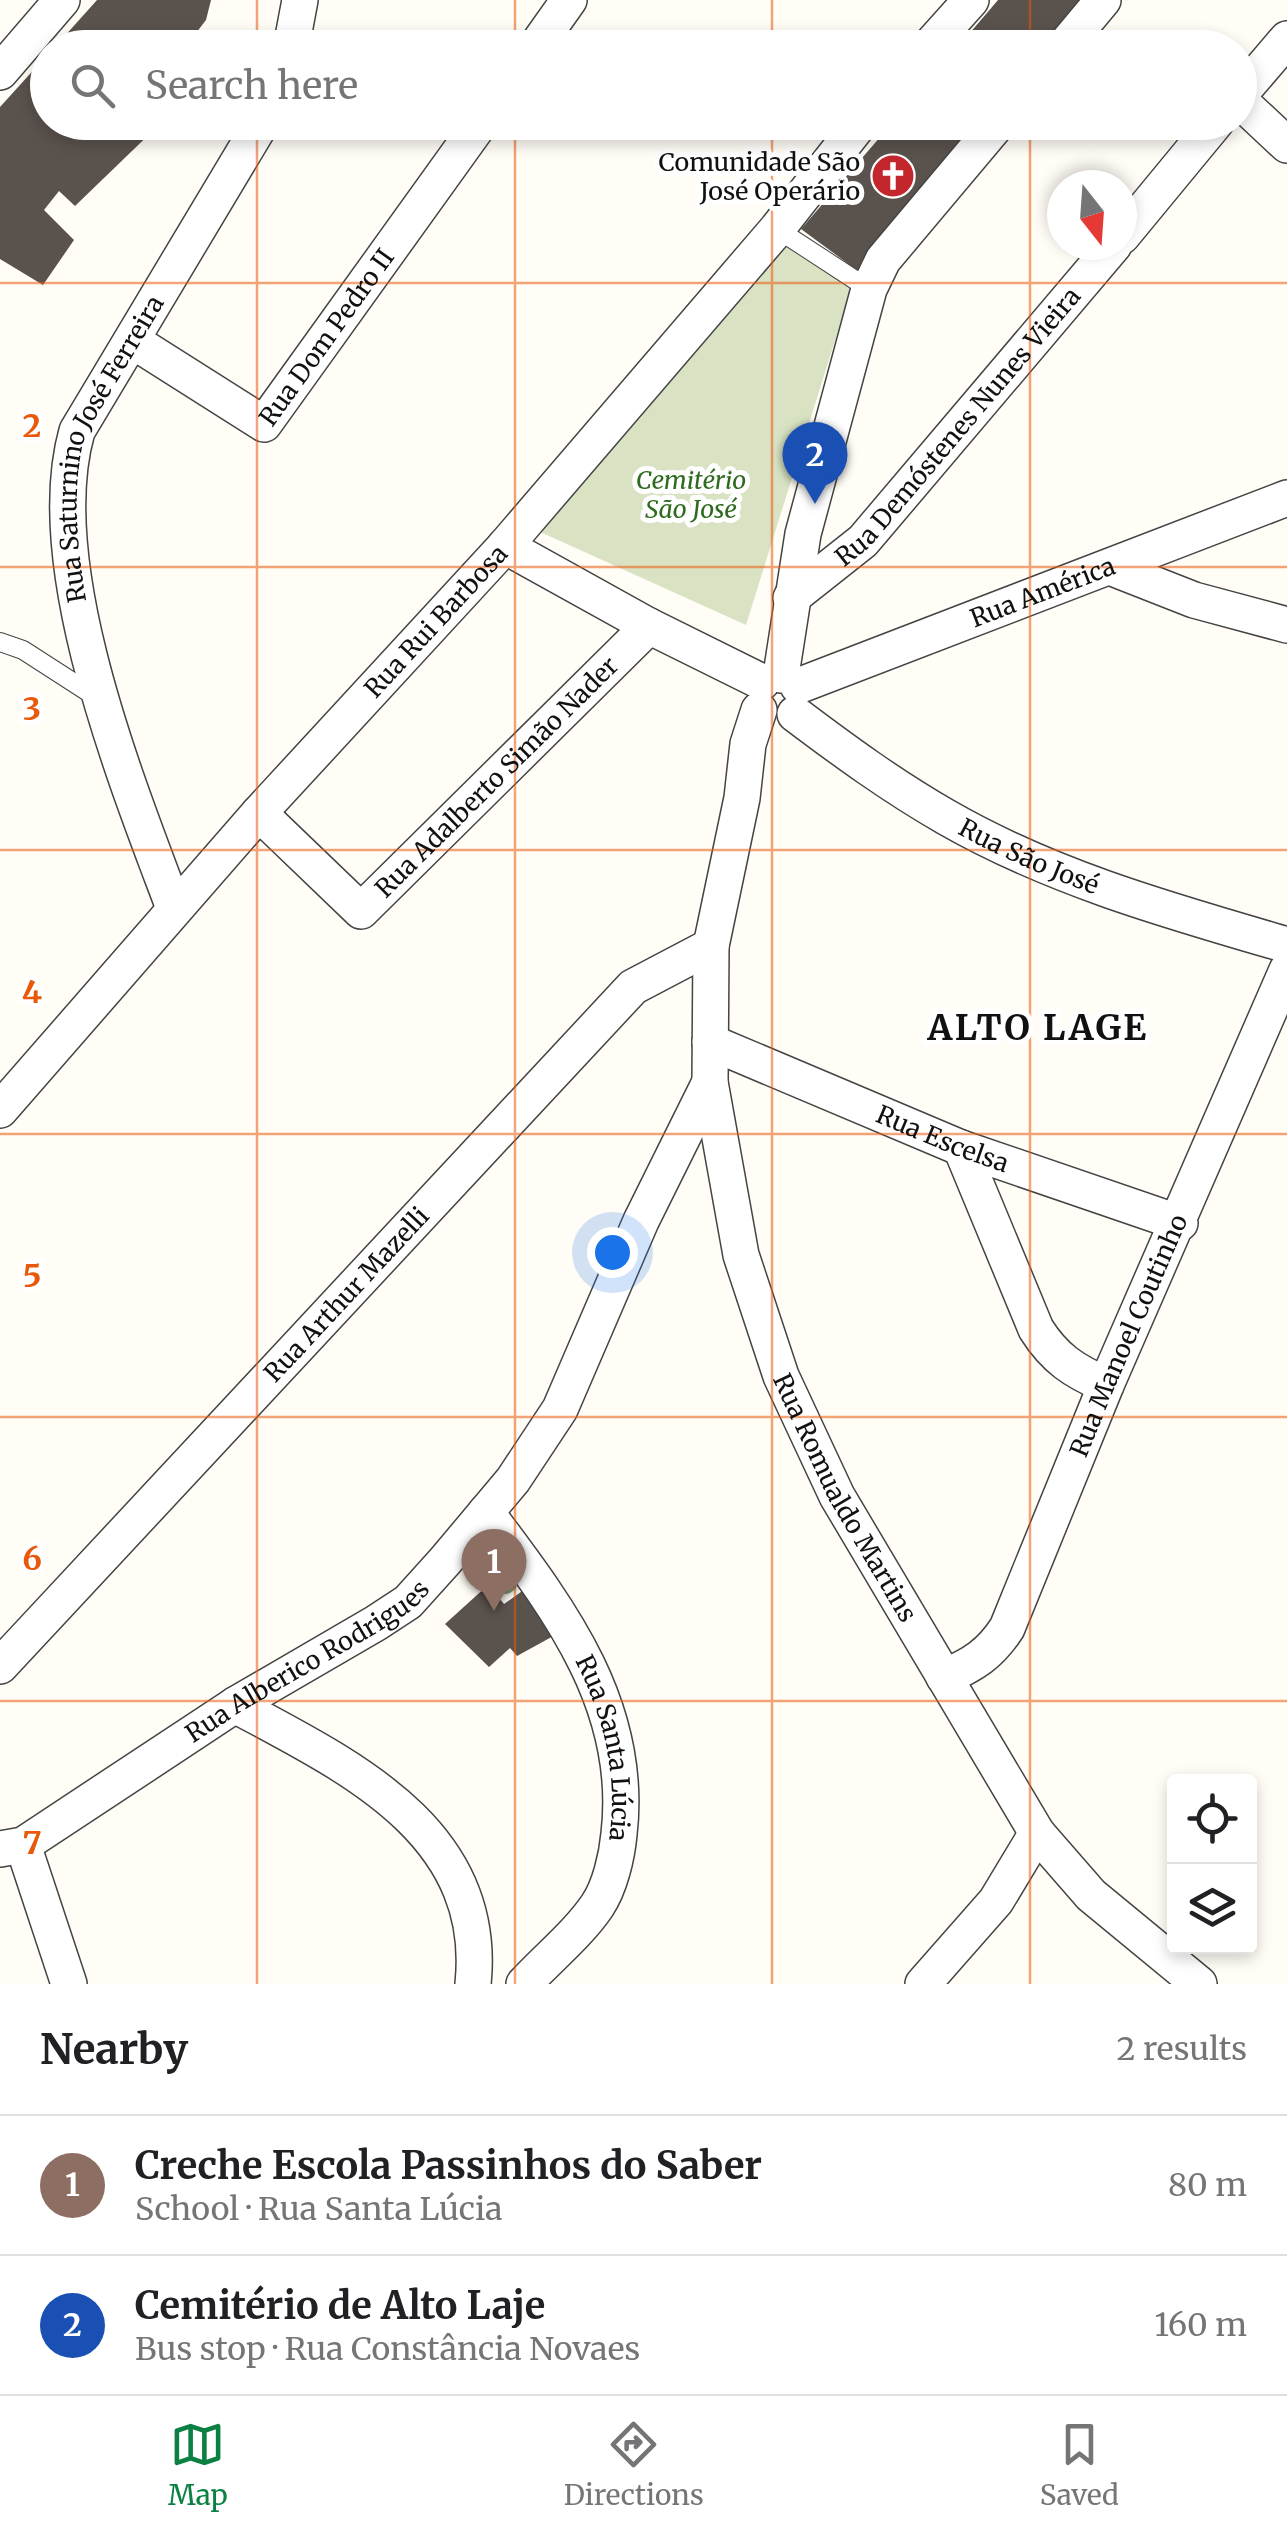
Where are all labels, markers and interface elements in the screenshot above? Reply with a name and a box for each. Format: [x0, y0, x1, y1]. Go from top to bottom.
search box [30, 30, 1257, 140]
icon: search [65, 58, 120, 113]
text: Search here [145, 62, 358, 109]
place label: Comunidade São José Operário [659, 146, 860, 207]
church icon: Comunidade São José Operário [870, 153, 916, 199]
north arrow [1047, 170, 1137, 260]
street label: Rua Dom Pedro II [252, 242, 401, 432]
street label: Rua Demóstenes Nunes Vieira [828, 281, 1087, 573]
street label: Rua Saturnino José Ferreira [52, 289, 171, 605]
text: 2 [23, 406, 41, 446]
pin: 2 [782, 422, 848, 504]
park label: Cemitério São José [636, 464, 746, 525]
street label: Rua Rui Barbosa [357, 538, 514, 704]
street label: Rua América [965, 550, 1120, 634]
street label: Rua Adalberto Simão Nader [368, 650, 625, 904]
text: 3 [23, 689, 41, 729]
street label: Rua São José [953, 811, 1104, 901]
text: 4 [22, 972, 42, 1012]
district label: ALTO LAGE [926, 1006, 1149, 1050]
street label: Rua Escelsa [871, 1098, 1013, 1179]
street label: Rua Arthur Mazelli [257, 1200, 436, 1389]
street label: Rua Manoel Coutinho [1063, 1209, 1194, 1461]
your location [587, 1227, 638, 1278]
text: 5 [23, 1256, 41, 1296]
street label: Rua Romualdo Martins [766, 1368, 924, 1628]
pin: 1 [462, 1528, 526, 1611]
text: 6 [22, 1539, 42, 1579]
street label: Rua Alberico Rodrigues [179, 1574, 436, 1749]
street label: Rua Santa Lúcia [569, 1650, 637, 1843]
map controls [1167, 1774, 1257, 1954]
button: locate [1167, 1774, 1257, 1864]
text: 7 [22, 1823, 42, 1863]
button: layers [1167, 1864, 1257, 1954]
text: Nearby [40, 2023, 188, 2075]
text: 2 results [1116, 2029, 1247, 2069]
text: Creche Escola Passinhos do Saber [135, 2142, 762, 2189]
text: 1 [65, 2165, 80, 2205]
text: 80 m [1168, 2165, 1247, 2205]
text: School · Rua Santa Lúcia [135, 2189, 502, 2229]
text: Cemitério de Alto Laje [135, 2282, 545, 2329]
text: 2 [63, 2305, 82, 2345]
text: 160 m [1155, 2305, 1247, 2345]
text: Bus stop · Rua Constância Novaes [135, 2329, 640, 2369]
tab: Map [168, 2417, 228, 2513]
tab: Directions [564, 2417, 704, 2513]
tab: Saved [1040, 2417, 1119, 2513]

